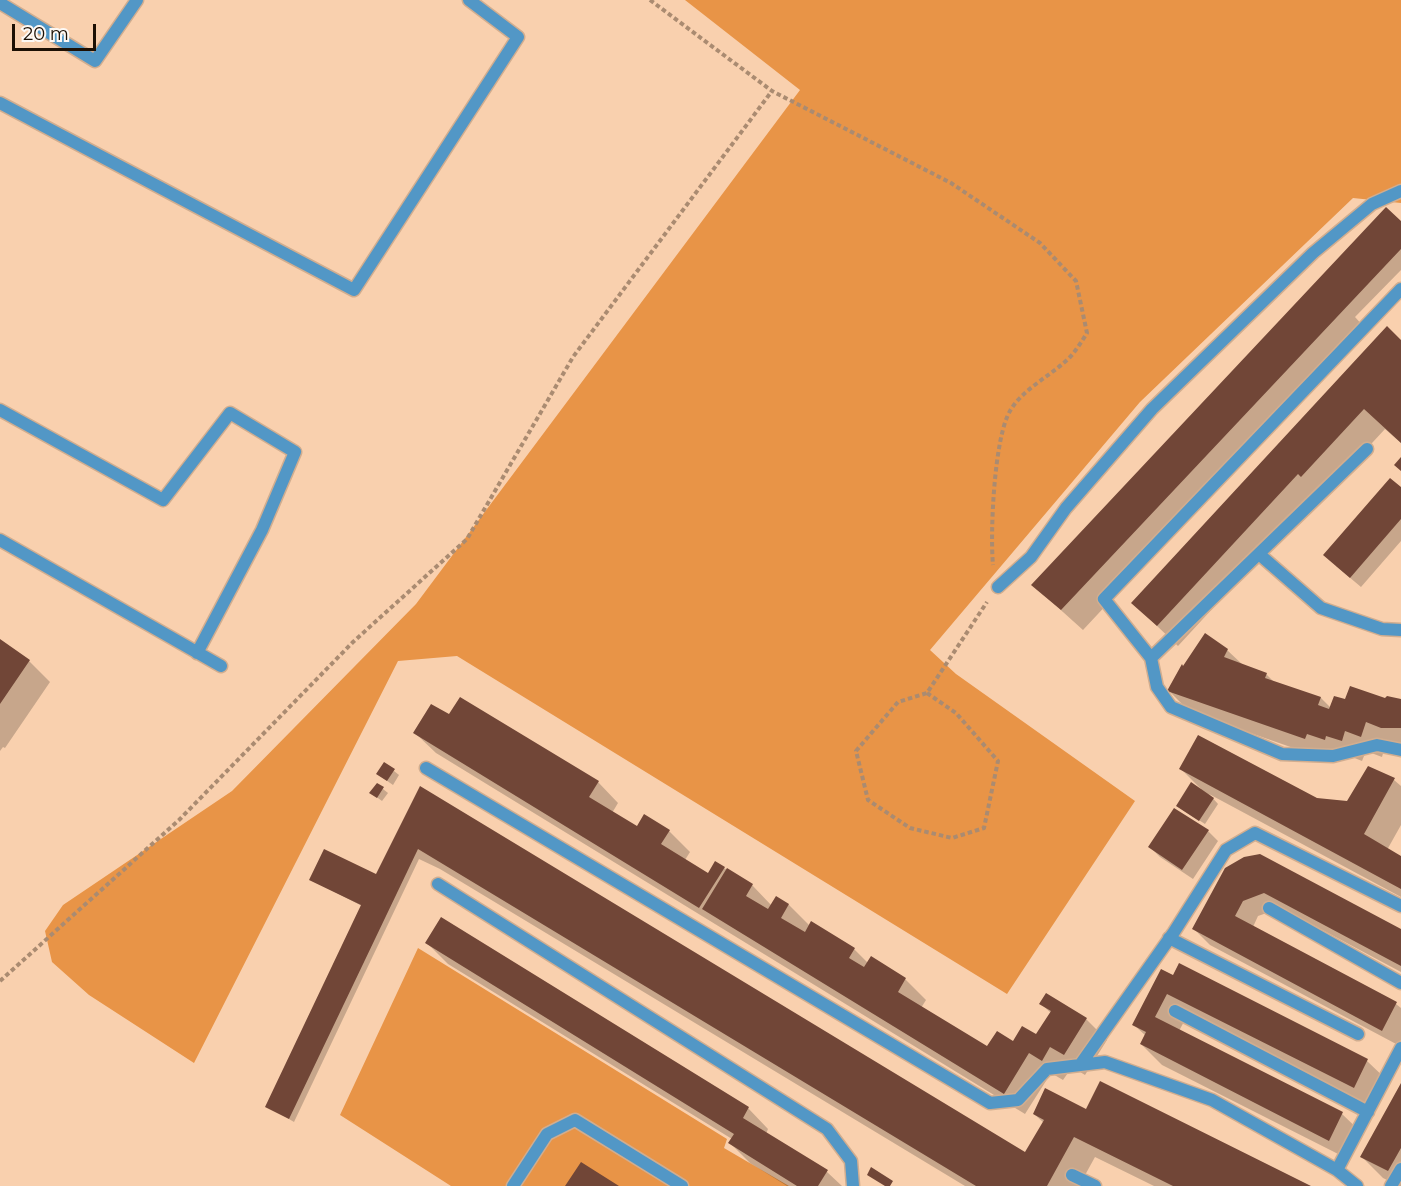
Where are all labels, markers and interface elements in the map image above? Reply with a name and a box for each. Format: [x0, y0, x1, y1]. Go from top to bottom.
scale bar [15, 12, 99, 50]
text: 20 m [23, 23, 69, 45]

